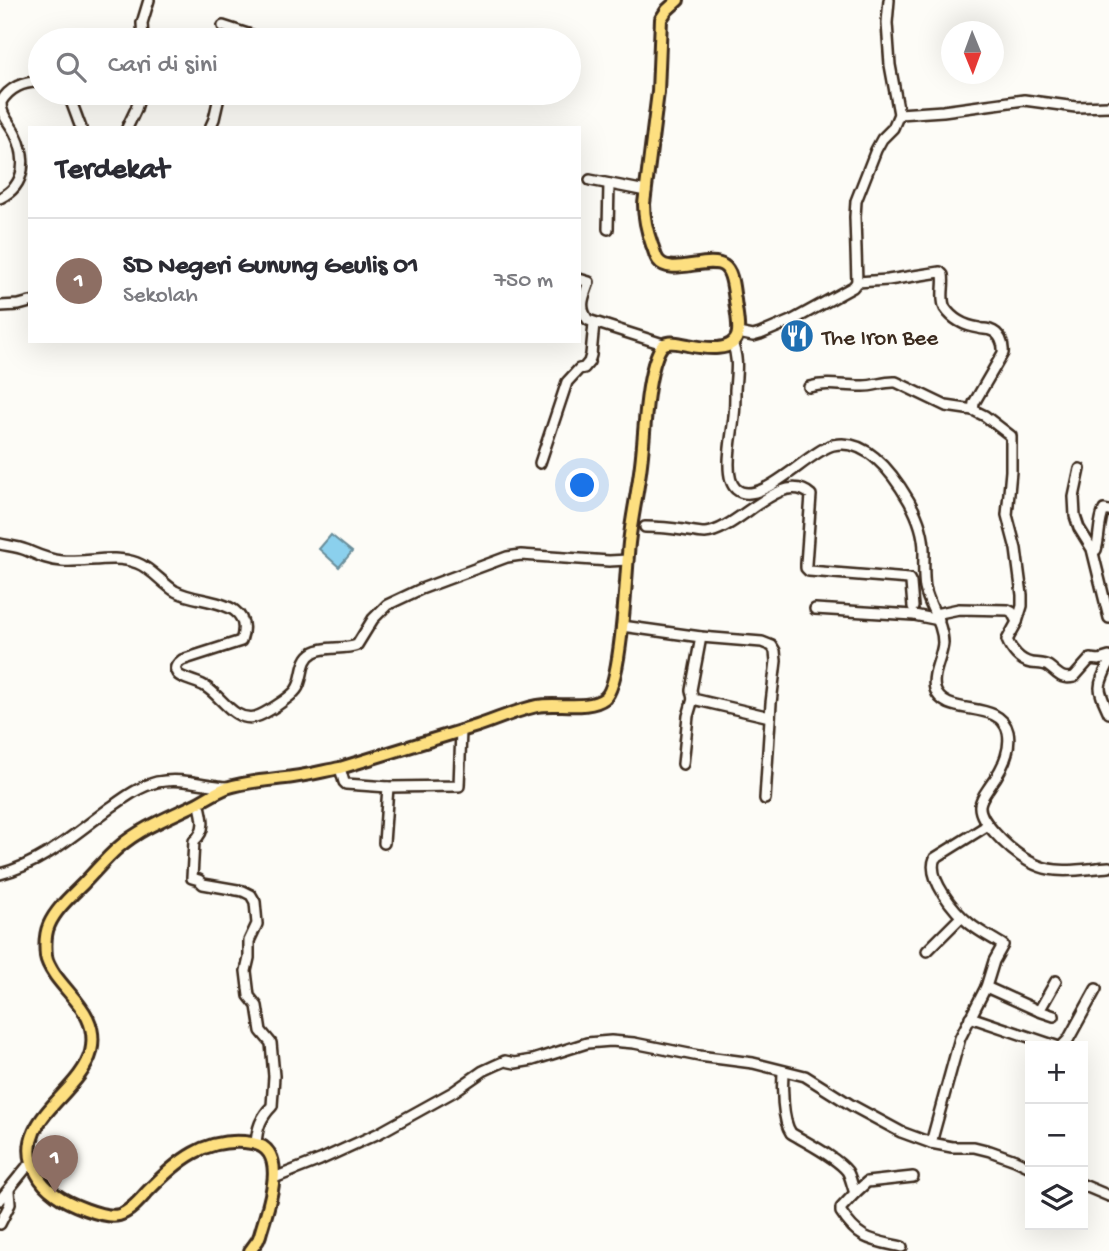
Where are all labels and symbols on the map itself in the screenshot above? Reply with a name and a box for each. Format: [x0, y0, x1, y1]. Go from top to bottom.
north arrow [941, 21, 1004, 84]
restaurant icon: The Iron Bee [778, 317, 816, 355]
place label: The Iron Bee [820, 326, 939, 353]
your location [565, 468, 599, 502]
pin: 1 [32, 1135, 78, 1193]

